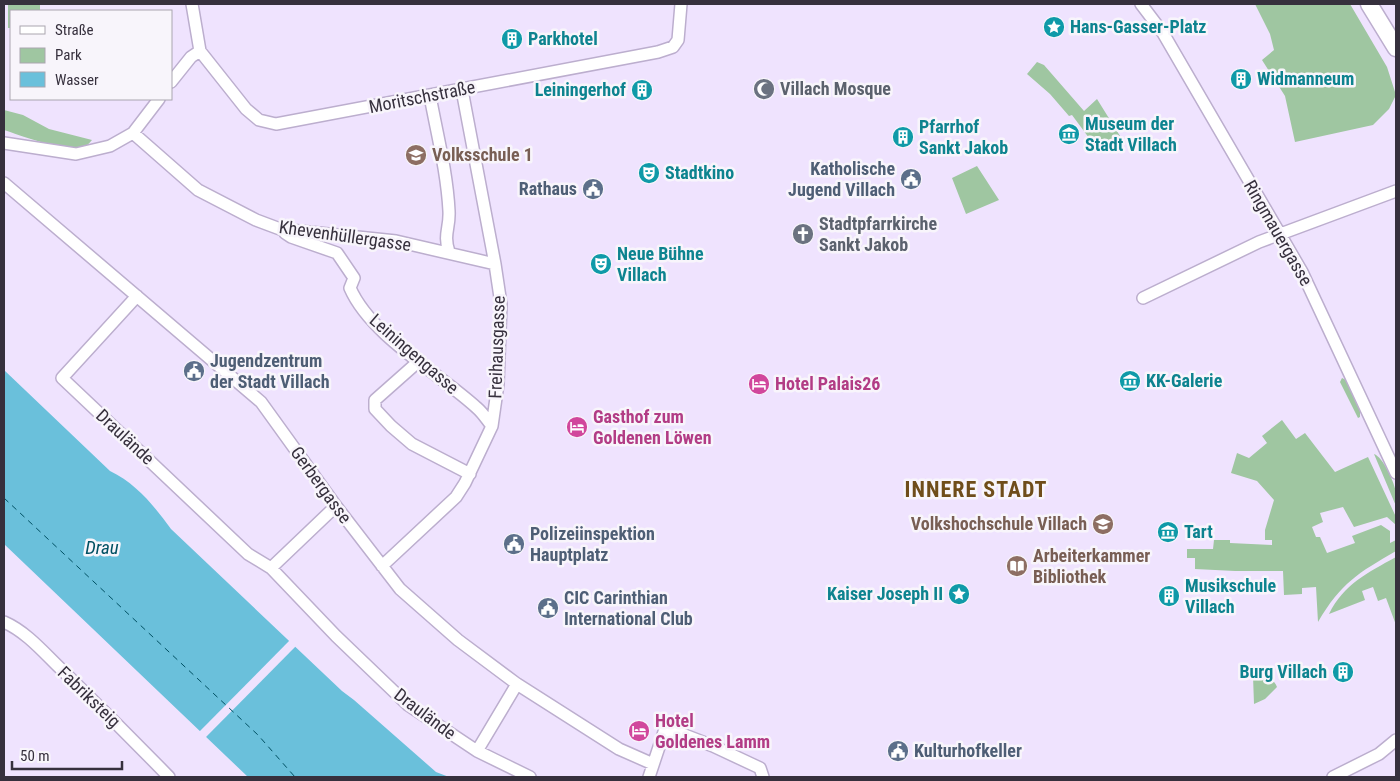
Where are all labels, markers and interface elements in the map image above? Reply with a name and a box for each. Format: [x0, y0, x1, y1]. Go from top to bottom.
legend [10, 10, 172, 100]
place icon: Hans-Gasser-Platz [1042, 15, 1066, 39]
place label: Hans-Gasser-Platz [1070, 16, 1206, 37]
text: Straße [55, 21, 94, 39]
building icon: Parkhotel [500, 27, 524, 51]
place label: Parkhotel [528, 28, 598, 49]
text: Park [55, 46, 82, 64]
building icon: Widmanneum [1229, 67, 1253, 91]
place label: Widmanneum [1257, 68, 1354, 89]
text: Wasser [55, 71, 99, 89]
street label: Moritschstraße [367, 76, 477, 117]
mosque icon: Villach Mosque [752, 77, 776, 101]
building icon: Leiningerhof [630, 78, 654, 102]
place label: Villach Mosque [780, 78, 891, 99]
place label: Leiningerhof [535, 79, 626, 100]
place label: Museum der Stadt Villach [1085, 113, 1177, 155]
place label: Pfarrhof Sankt Jakob [919, 116, 1008, 158]
museum icon: Museum der Stadt Villach [1057, 122, 1081, 146]
building icon: Pfarrhof Sankt Jakob [891, 125, 915, 149]
school or university icon: Volksschule 1 [404, 143, 428, 167]
place label: Volksschule 1 [432, 144, 533, 165]
place label: Katholische Jugend Villach [788, 158, 895, 200]
theatre icon: Stadtkino [637, 161, 661, 185]
place label: Stadtkino [665, 162, 734, 183]
public building icon: Katholische Jugend Villach [899, 167, 923, 191]
street label: Ringmauergasse [1240, 176, 1317, 289]
public building icon: Rathaus [581, 177, 605, 201]
place label: Rathaus [519, 178, 577, 199]
place label: Stadtpfarrkirche Sankt Jakob [819, 213, 937, 255]
street label: Khevenhüllergasse [278, 216, 413, 255]
church icon: Stadtpfarrkirche Sankt Jakob [791, 222, 815, 246]
place label: Neue Bühne Villach [617, 243, 704, 285]
theatre icon: Neue Bühne Villach [589, 252, 613, 276]
street label: Freihausgasse [484, 295, 509, 399]
street label: Leiningengasse [366, 309, 463, 398]
place label: Jugendzentrum der Stadt Villach [210, 350, 330, 392]
public building icon: Jugendzentrum der Stadt Villach [182, 359, 206, 383]
museum icon: KK-Galerie [1118, 369, 1142, 393]
place label: KK-Galerie [1146, 370, 1223, 391]
hotel icon: Hotel Palais26 [747, 372, 771, 396]
place label: Hotel Palais26 [775, 373, 880, 394]
street label: Draulände [92, 405, 159, 469]
place label: Gasthof zum Goldenen Löwen [593, 406, 712, 448]
hotel icon: Gasthof zum Goldenen Löwen [565, 415, 589, 439]
street label: Gerbergasse [287, 442, 356, 527]
district label: INNERE STADT [905, 477, 1047, 502]
school or university icon: Volkshochschule Villach [1091, 512, 1115, 536]
place label: Volkshochschule Villach [911, 513, 1087, 534]
museum icon: Tart [1156, 520, 1180, 544]
place label: Tart [1184, 521, 1213, 542]
place label: Polizeiinspektion Hauptplatz [530, 523, 655, 565]
public building icon: Polizeiinspektion Hauptplatz [502, 532, 526, 556]
water label: Drau [85, 536, 119, 559]
place label: Arbeiterkammer Bibliothek [1033, 545, 1150, 587]
library icon: Arbeiterkammer Bibliothek [1005, 554, 1029, 578]
place label: Musikschule Villach [1185, 575, 1277, 617]
place icon: Kaiser Joseph II [947, 582, 971, 606]
place label: Kaiser Joseph II [827, 583, 943, 604]
building icon: Musikschule Villach [1157, 584, 1181, 608]
place label: CIC Carinthian International Club [564, 587, 693, 629]
public building icon: CIC Carinthian International Club [536, 596, 560, 620]
building icon: Burg Villach [1331, 660, 1355, 684]
place label: Burg Villach [1239, 661, 1327, 682]
street label: Fabriksteig [54, 662, 125, 731]
street label: Draulände [390, 684, 460, 744]
place label: Hotel Goldenes Lamm [655, 710, 770, 752]
hotel icon: Hotel Goldenes Lamm [627, 719, 651, 743]
scale bar [12, 738, 122, 770]
public building icon: Kulturhofkeller [886, 739, 910, 763]
place label: Kulturhofkeller [914, 740, 1022, 761]
text: 50 m [20, 747, 50, 765]

